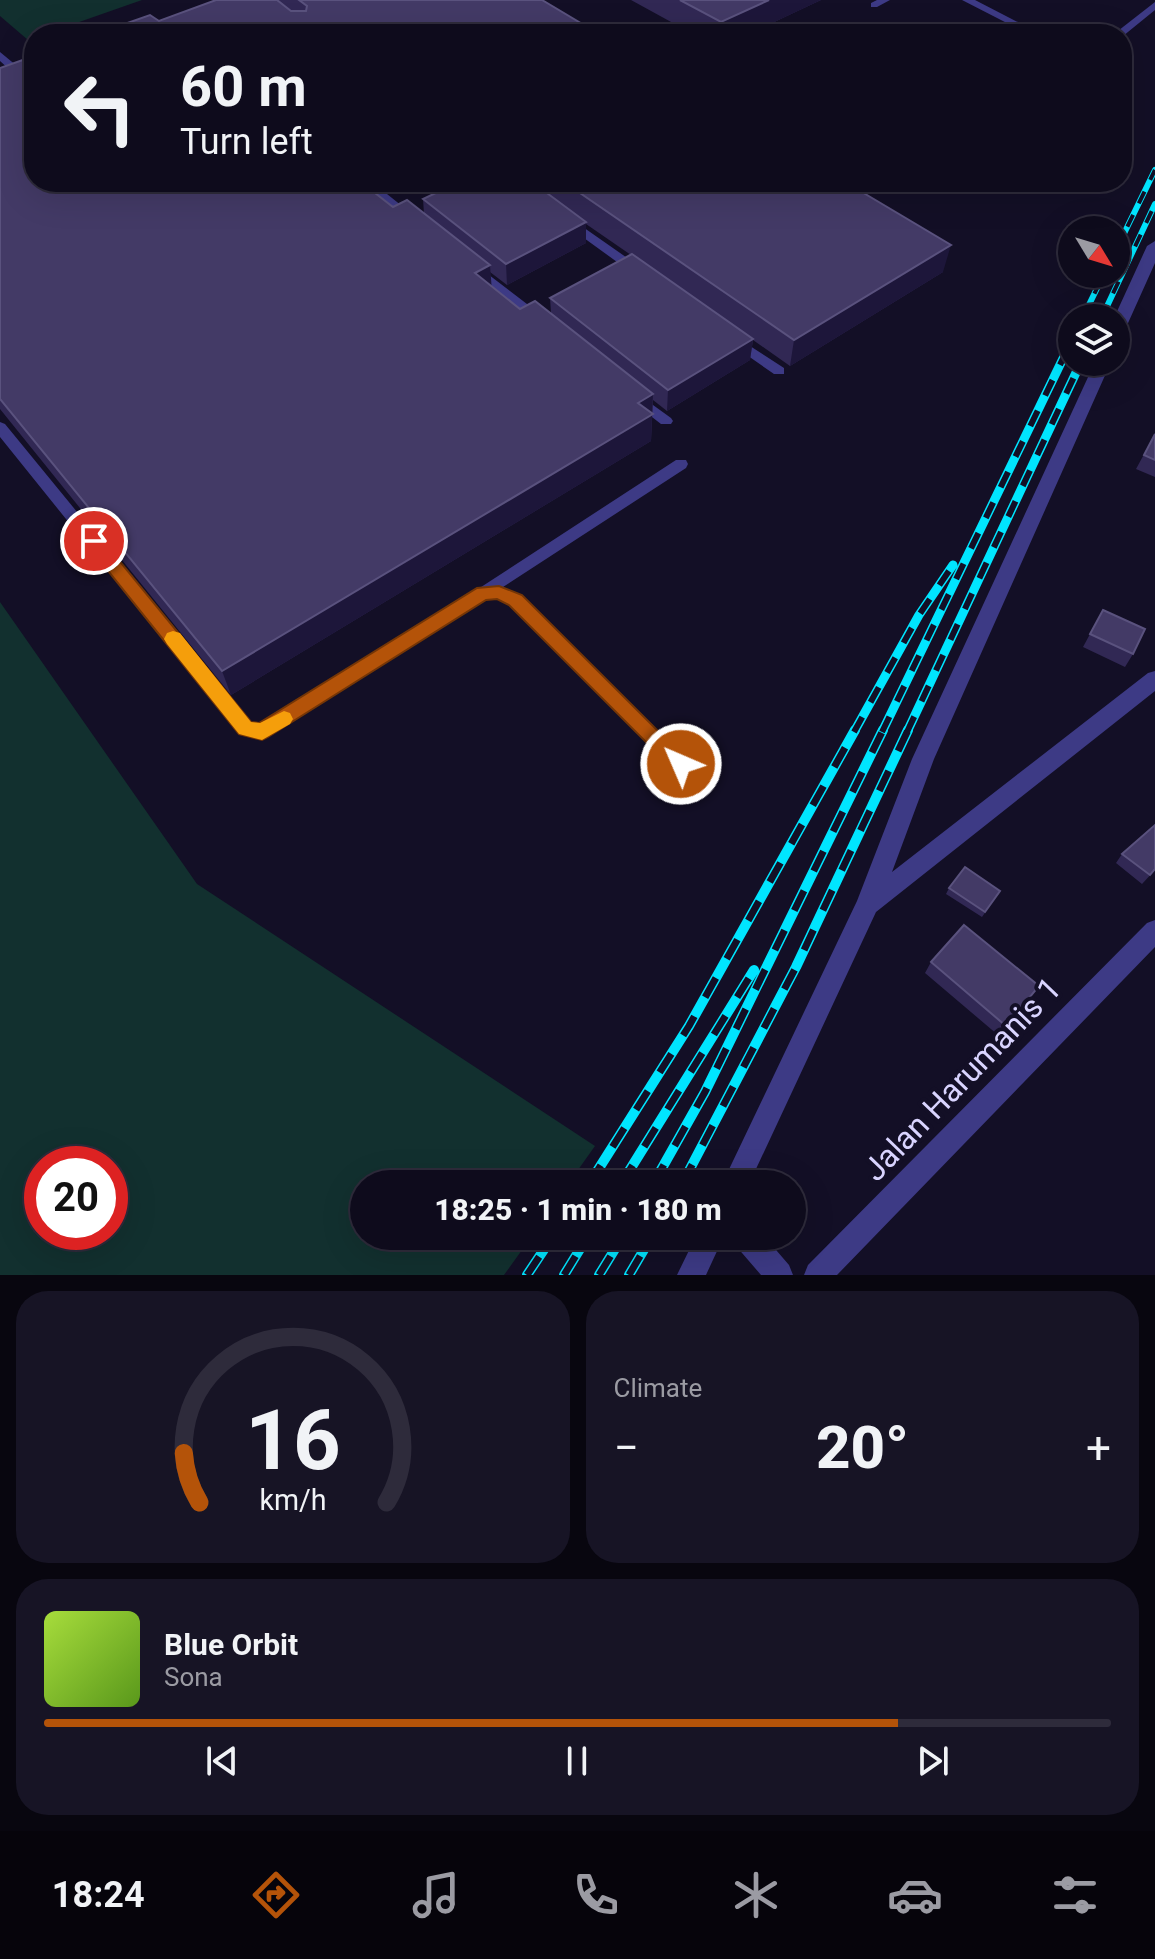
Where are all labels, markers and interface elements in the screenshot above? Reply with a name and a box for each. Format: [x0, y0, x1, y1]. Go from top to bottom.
text: 60 m [180, 54, 307, 120]
icon: left [48, 56, 152, 160]
text: Turn left [180, 121, 313, 163]
north arrow [1058, 216, 1130, 288]
map controls [1058, 216, 1130, 376]
button: layers [1058, 304, 1130, 376]
pin [60, 507, 128, 575]
icon: arrive [72, 519, 116, 563]
position arrow [639, 722, 723, 806]
street label: Jalan Harumanis 1 [855, 969, 1069, 1189]
speed limit sign: 20 [24, 1146, 128, 1250]
text: 18:25 · 1 min · 180 m [434, 1192, 722, 1227]
text: Climate [614, 1373, 702, 1403]
text: 16 [245, 1392, 340, 1489]
text: 20° [816, 1412, 909, 1483]
text: − [614, 1422, 639, 1474]
text: + [1086, 1422, 1111, 1474]
text: km/h [259, 1483, 326, 1517]
text: Blue Orbit [164, 1627, 298, 1662]
text: Sona [164, 1662, 223, 1692]
icon: previous [200, 1739, 244, 1783]
icon: pause [555, 1739, 599, 1783]
icon: next [911, 1739, 955, 1783]
icon: directions [248, 1867, 304, 1923]
icon: music [408, 1867, 464, 1923]
icon: phone [568, 1867, 624, 1923]
icon: climate [728, 1867, 784, 1923]
icon: car [887, 1867, 943, 1923]
icon: filters [1047, 1867, 1103, 1923]
text: 18:24 [52, 1874, 145, 1916]

